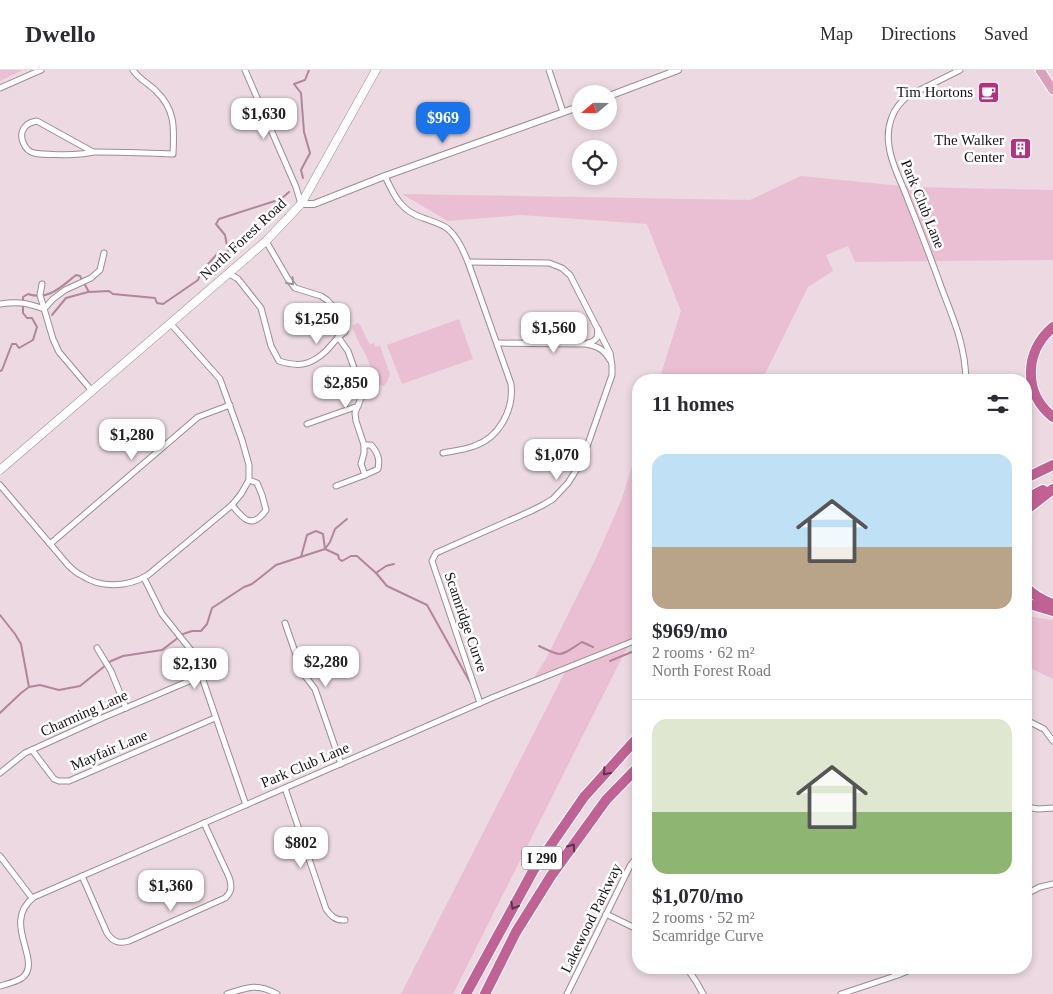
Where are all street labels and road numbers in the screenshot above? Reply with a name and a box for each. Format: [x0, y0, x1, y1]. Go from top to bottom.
street label: Park Club Lane [898, 157, 948, 251]
street label: North Forest Road [197, 195, 290, 283]
street label: Scamridge Curve [441, 570, 491, 674]
street label: Charming Lane [38, 686, 130, 739]
street label: Mayfair Lane [68, 726, 150, 773]
street label: Park Club Lane [259, 739, 352, 791]
road number: I 290 [522, 846, 562, 870]
street label: Lakewood Parkway [558, 860, 625, 975]

